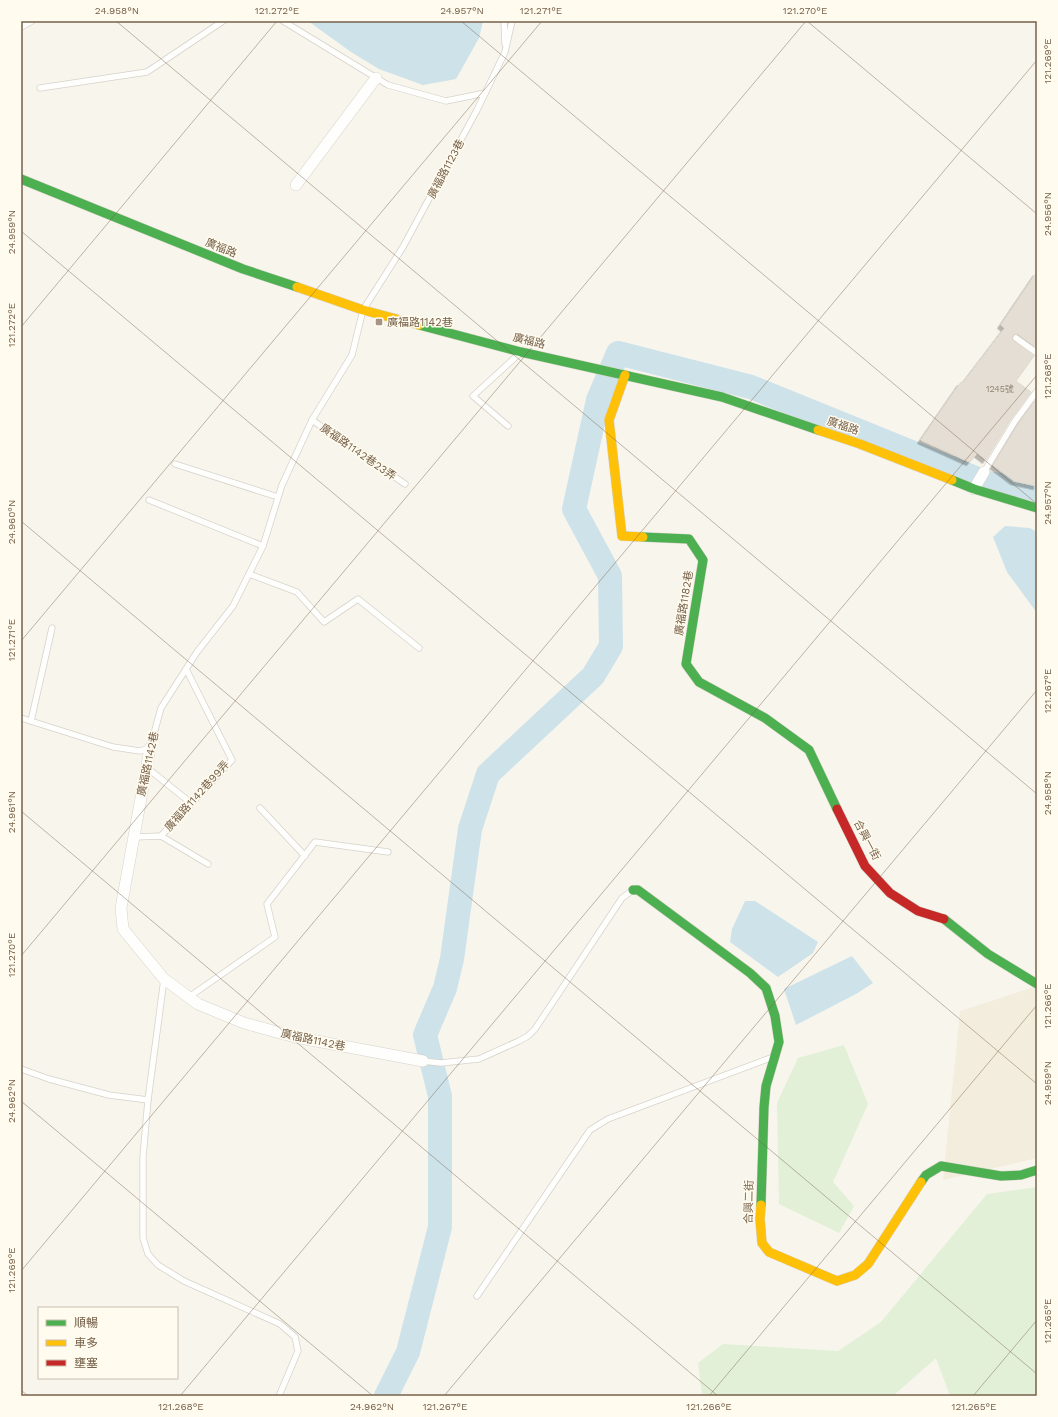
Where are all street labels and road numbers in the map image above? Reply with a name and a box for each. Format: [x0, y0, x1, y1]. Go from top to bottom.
street label: 廣福路1123巷 [425, 137, 467, 201]
street label: 廣福路 [203, 236, 239, 260]
street label: 廣福路 [511, 331, 547, 351]
street label: 廣福路 [825, 414, 861, 438]
street label: 廣福路1142巷23弄 [318, 421, 398, 483]
street label: 廣福路1182巷 [672, 569, 696, 637]
street label: 廣福路1142巷 [135, 731, 161, 797]
street label: 廣福路1142巷99弄 [162, 758, 232, 834]
street label: 合興一街 [851, 818, 883, 862]
street label: 廣福路1142巷 [280, 1027, 346, 1053]
street label: 合興二街 [742, 1180, 756, 1224]

